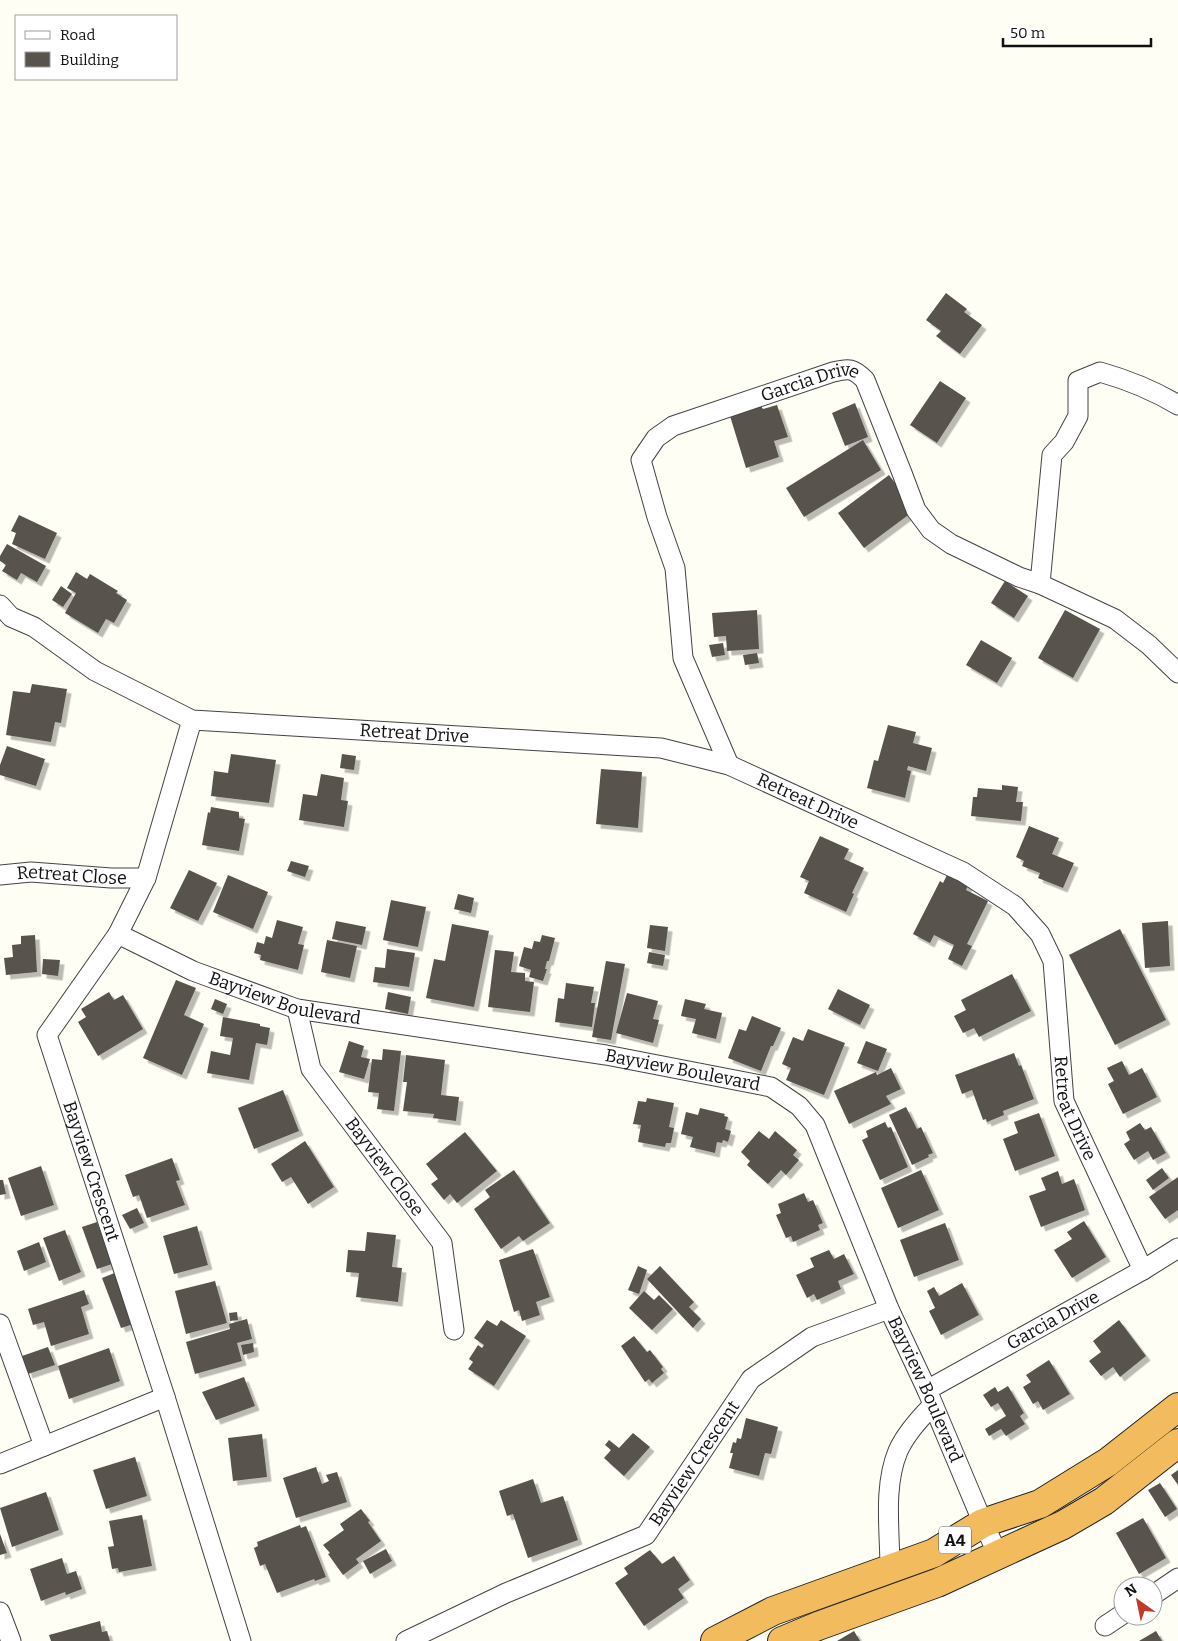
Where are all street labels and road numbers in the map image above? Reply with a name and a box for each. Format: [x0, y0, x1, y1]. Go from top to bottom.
street label: Garcia Drive [758, 358, 864, 407]
street label: Retreat Drive [359, 719, 470, 748]
street label: Retreat Drive [754, 768, 862, 834]
street label: Retreat Close [16, 861, 127, 889]
street label: Bayview Boulevard [206, 967, 363, 1029]
street label: Bayview Boulevard [603, 1044, 763, 1096]
street label: Retreat Drive [1049, 1055, 1101, 1164]
street label: Bayview Crescent [58, 1098, 125, 1245]
street label: Bayview Close [340, 1113, 429, 1220]
street label: Garcia Drive [1003, 1286, 1103, 1355]
street label: Bayview Boulevard [883, 1313, 967, 1466]
street label: Bayview Crescent [644, 1396, 745, 1530]
road number: A4 [939, 1526, 971, 1554]

